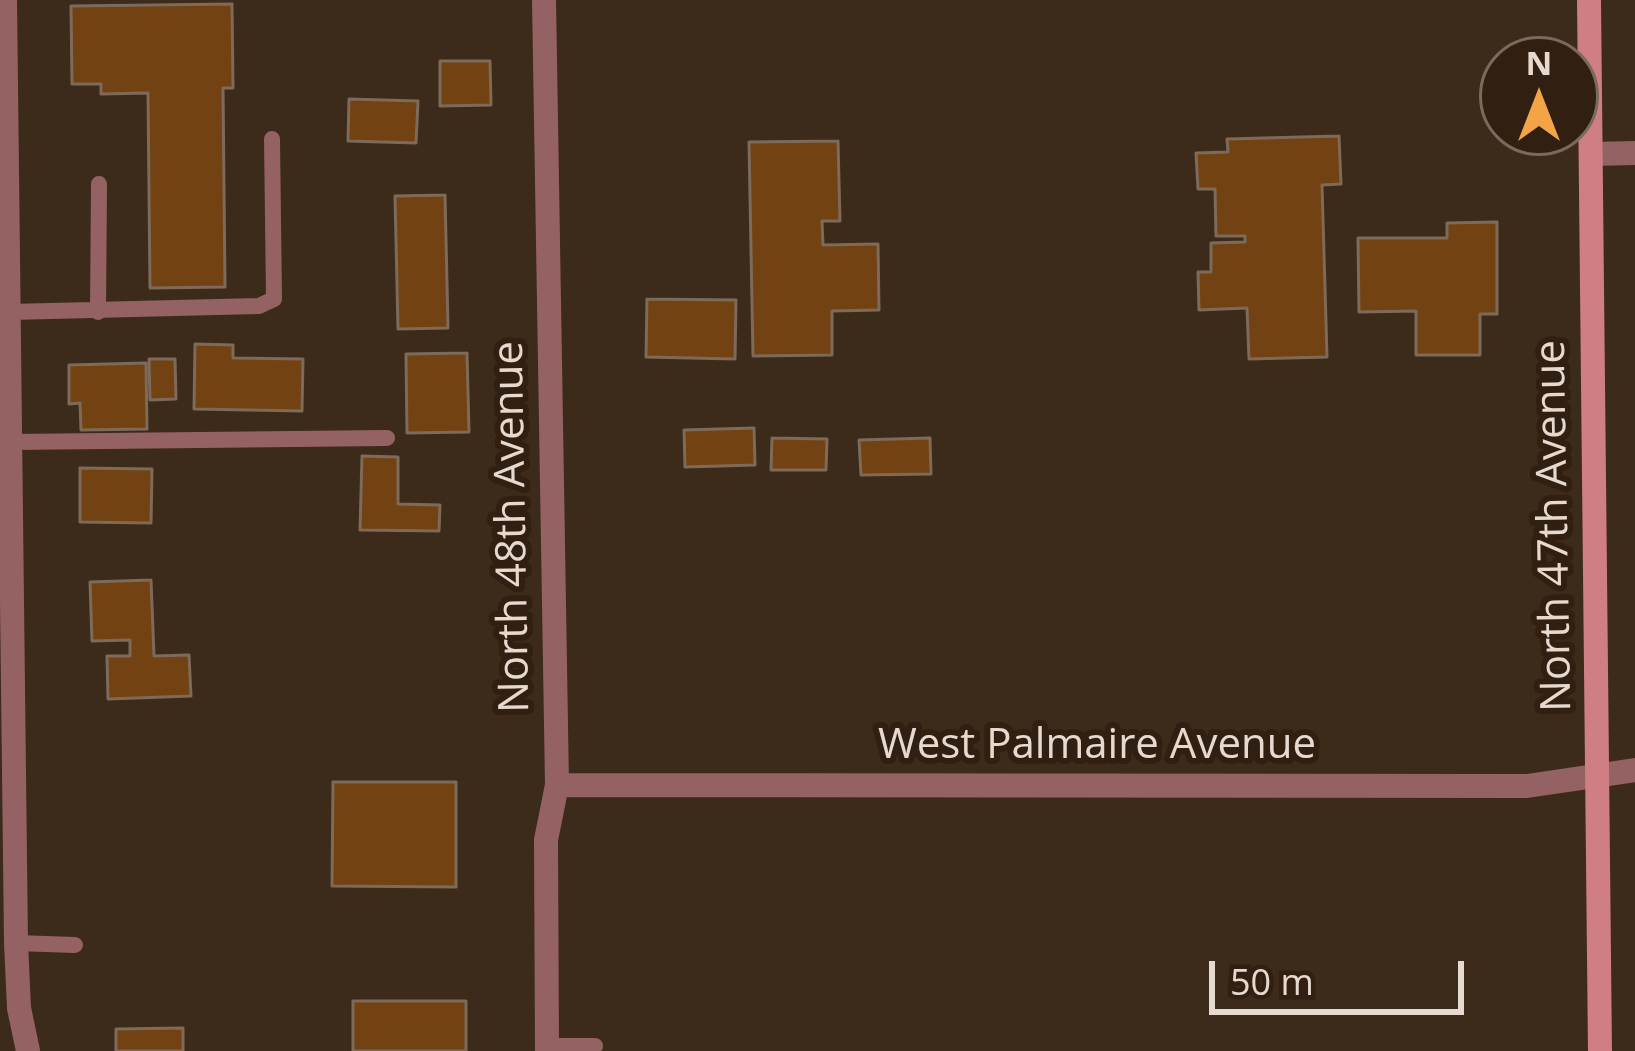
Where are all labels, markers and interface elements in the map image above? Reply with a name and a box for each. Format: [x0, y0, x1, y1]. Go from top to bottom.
north arrow [1479, 36, 1599, 156]
text: N [1526, 40, 1552, 85]
street label: North 47th Avenue [1527, 340, 1583, 712]
street label: North 48th Avenue [485, 341, 541, 713]
street label: West Palmaire Avenue [878, 721, 1316, 771]
scale bar [1215, 937, 1470, 1011]
text: 50 m [1230, 957, 1314, 1006]

